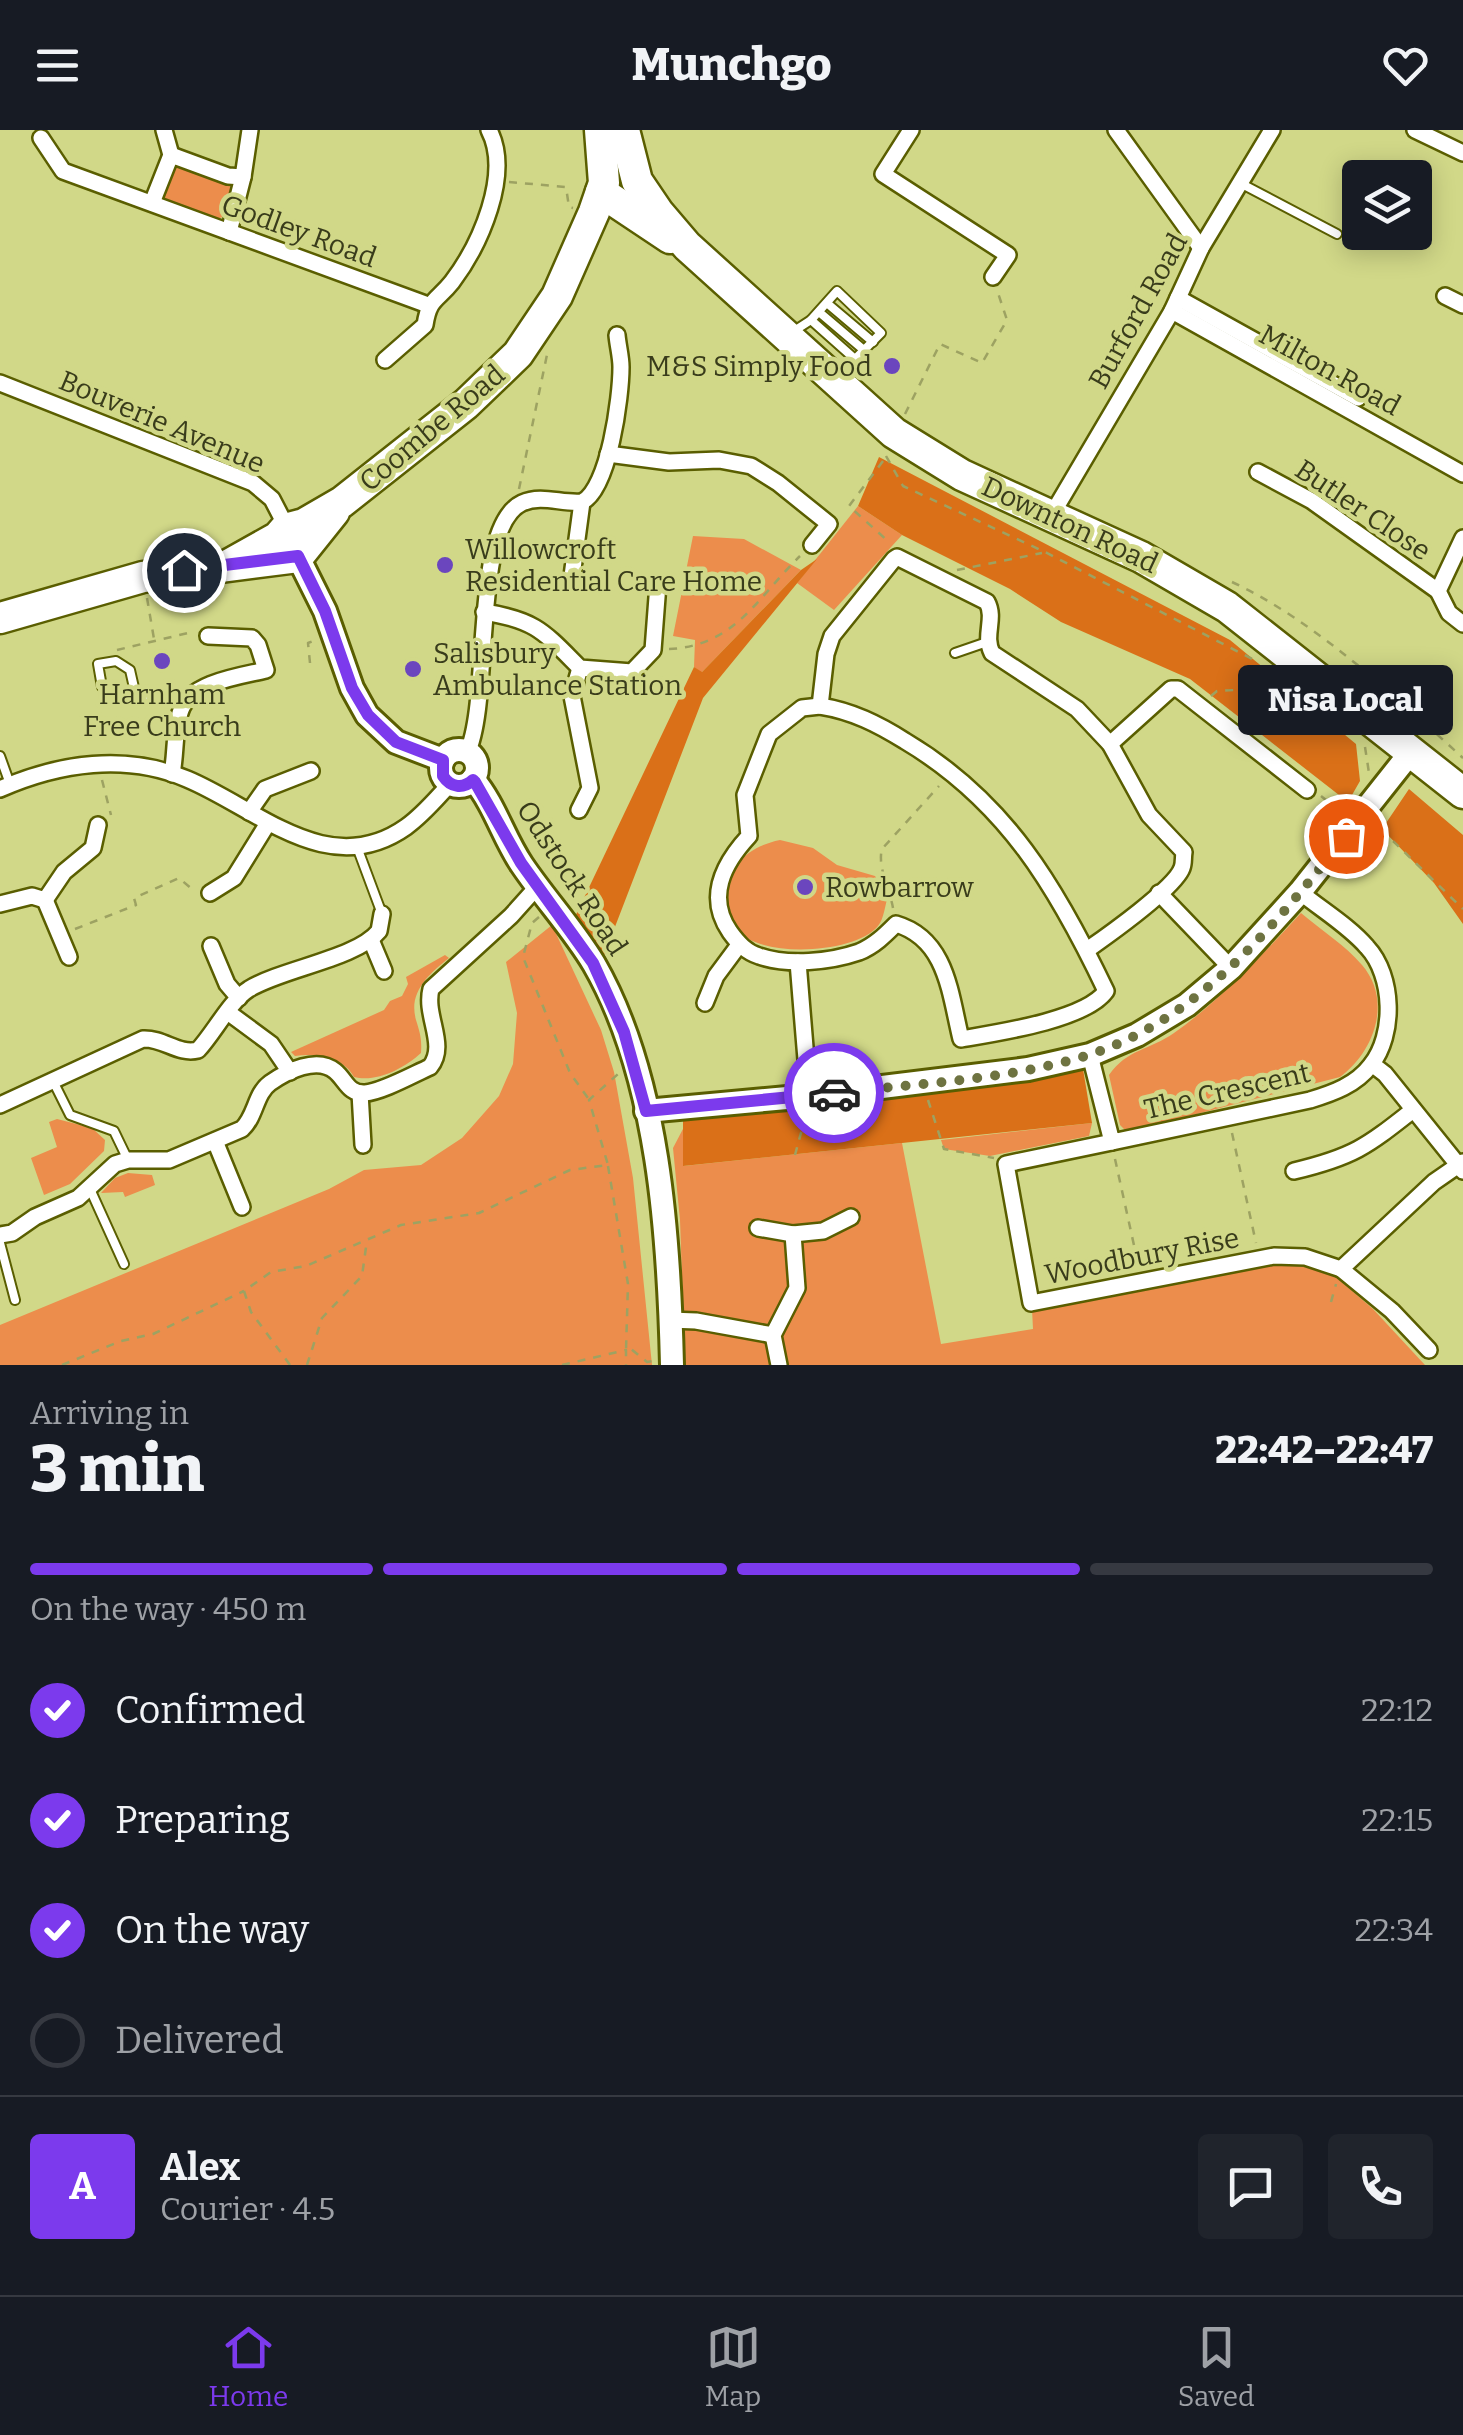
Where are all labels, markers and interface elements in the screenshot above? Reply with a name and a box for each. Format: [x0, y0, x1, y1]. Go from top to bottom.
icon: menu [30, 38, 85, 93]
text: Munchgo [632, 38, 831, 92]
icon: heart [1378, 38, 1433, 93]
map controls [1342, 160, 1432, 250]
button: layers [1342, 160, 1432, 250]
street label: Godley Road [217, 188, 381, 274]
street label: Burford Road [1082, 228, 1194, 394]
street label: Milton Road [1254, 318, 1406, 422]
place label: M&S Simply Food [646, 350, 872, 383]
marker: M&S Simply Food [881, 355, 903, 377]
street label: Coombe Road [353, 358, 511, 498]
street label: Bouverie Avenue [54, 364, 270, 480]
street label: Butler Close [1289, 453, 1437, 567]
street label: Downton Road [977, 470, 1163, 580]
pin [142, 528, 227, 613]
place label: Willowcroft Residential Care Home [465, 533, 762, 598]
icon: home [157, 543, 212, 598]
marker: Willowcroft Residential Care Home [434, 554, 456, 576]
place label: Salisbury Ambulance Station [433, 637, 682, 702]
marker: Harnham Free Church [151, 650, 173, 672]
marker: Salisbury Ambulance Station [402, 658, 424, 680]
callout: Nisa Local [1238, 666, 1454, 736]
place label: Harnham Free Church [83, 678, 241, 743]
text: Nisa Local [1268, 681, 1423, 719]
street label: Odstock Road [510, 794, 634, 962]
pin [1304, 794, 1389, 879]
icon: bag [1319, 809, 1374, 864]
place label: Rowbarrow [825, 871, 974, 904]
marker: Rowbarrow [794, 876, 816, 898]
courier [784, 1043, 884, 1143]
street label: The Crescent [1141, 1056, 1313, 1126]
icon: car [807, 1066, 862, 1121]
street label: Woodbury Rise [1042, 1221, 1242, 1291]
text: Arriving in [30, 1394, 189, 1432]
text: 22:42–22:47 [1215, 1427, 1433, 1473]
text: 3 min [30, 1430, 204, 1508]
text: On the way · 450 m [30, 1590, 306, 1628]
icon: check [30, 1683, 85, 1738]
text: Confirmed [115, 1687, 305, 1733]
text: 22:12 [1361, 1691, 1433, 1729]
icon: check [30, 1793, 85, 1848]
text: Preparing [115, 1797, 290, 1843]
text: 22:15 [1361, 1801, 1433, 1839]
icon: check [30, 1903, 85, 1958]
text: On the way [115, 1907, 309, 1953]
text: 22:34 [1355, 1911, 1433, 1949]
text: Delivered [115, 2017, 284, 2063]
button: chat [1198, 2134, 1303, 2239]
button: phone [1328, 2134, 1433, 2239]
text: Alex [160, 2144, 240, 2190]
text: A [69, 2163, 96, 2209]
text: Courier · 4.5 [160, 2190, 335, 2228]
tab: Home [208, 2320, 288, 2413]
tab: Map [705, 2320, 761, 2413]
tab: Saved [1178, 2320, 1255, 2413]

